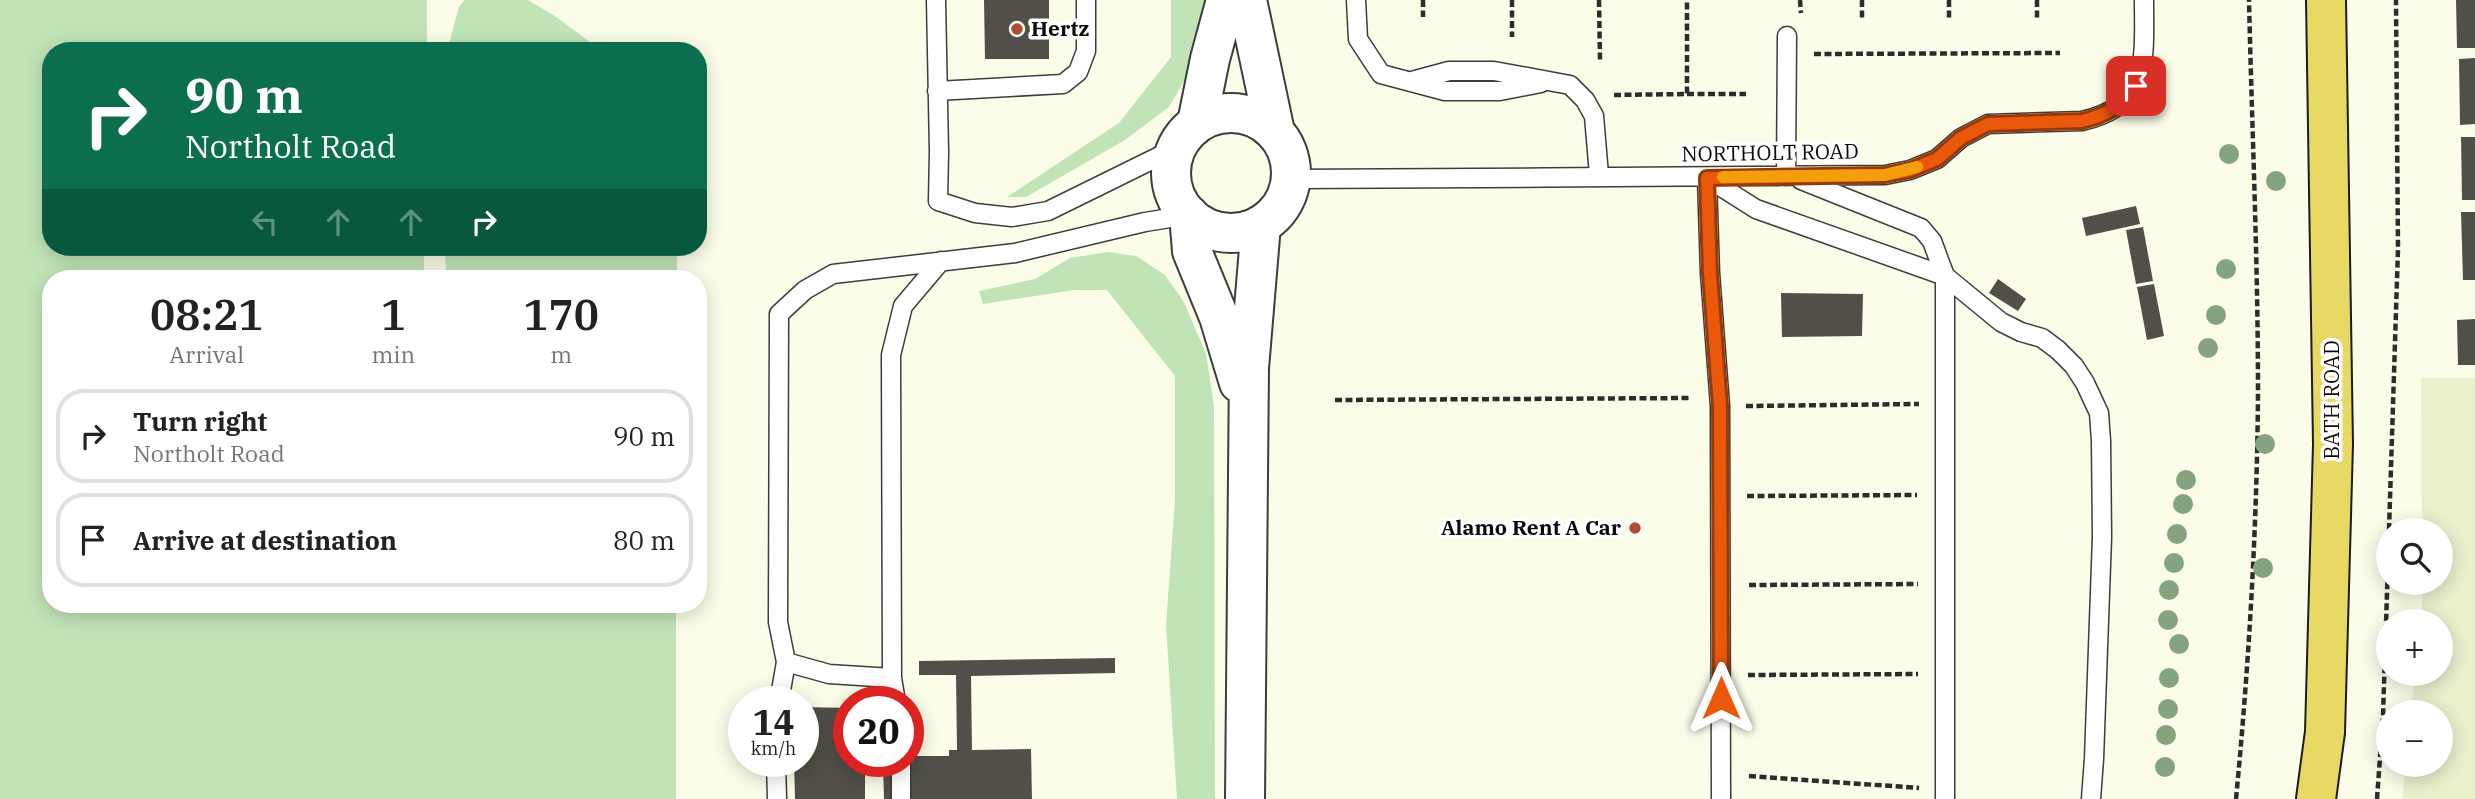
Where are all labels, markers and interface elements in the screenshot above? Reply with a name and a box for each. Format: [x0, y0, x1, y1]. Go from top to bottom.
place label: Hertz [1031, 14, 1089, 42]
marker: Hertz [1009, 21, 1025, 37]
pin [2106, 56, 2166, 116]
text: 90 m [185, 63, 303, 126]
icon: arrive [2117, 67, 2155, 105]
icon: right [70, 70, 161, 161]
text: Northolt Road [185, 125, 396, 167]
street label: NORTHOLT ROAD [1681, 136, 1859, 168]
icon: left [246, 203, 284, 241]
icon: ahead [319, 203, 357, 241]
icon: ahead [392, 203, 430, 241]
icon: right [465, 203, 503, 241]
text: 08:21 [150, 287, 263, 342]
text: 1 [381, 287, 406, 342]
text: 170 [523, 287, 599, 342]
text: Arrival [169, 339, 244, 369]
text: min [371, 339, 415, 369]
text: m [550, 339, 572, 369]
street label: BATH ROAD [2317, 340, 2345, 460]
text: Turn right [133, 404, 267, 438]
icon: right [74, 417, 112, 455]
text: 90 m [613, 419, 675, 453]
text: Northolt Road [133, 438, 285, 468]
place label: Alamo Rent A Car [1441, 513, 1622, 541]
map controls [2376, 518, 2453, 777]
button: search [2376, 518, 2453, 595]
marker: Alamo Rent A Car [1627, 520, 1643, 536]
icon: arrive [74, 521, 112, 559]
text: Arrive at destination [133, 523, 397, 557]
text: 80 m [613, 523, 675, 557]
button: + [2376, 609, 2453, 686]
position arrow [1684, 661, 1758, 735]
speed limit sign: 20 [833, 686, 924, 777]
text: 14 [752, 699, 795, 745]
button: − [2376, 700, 2453, 777]
text: km/h [751, 737, 796, 760]

